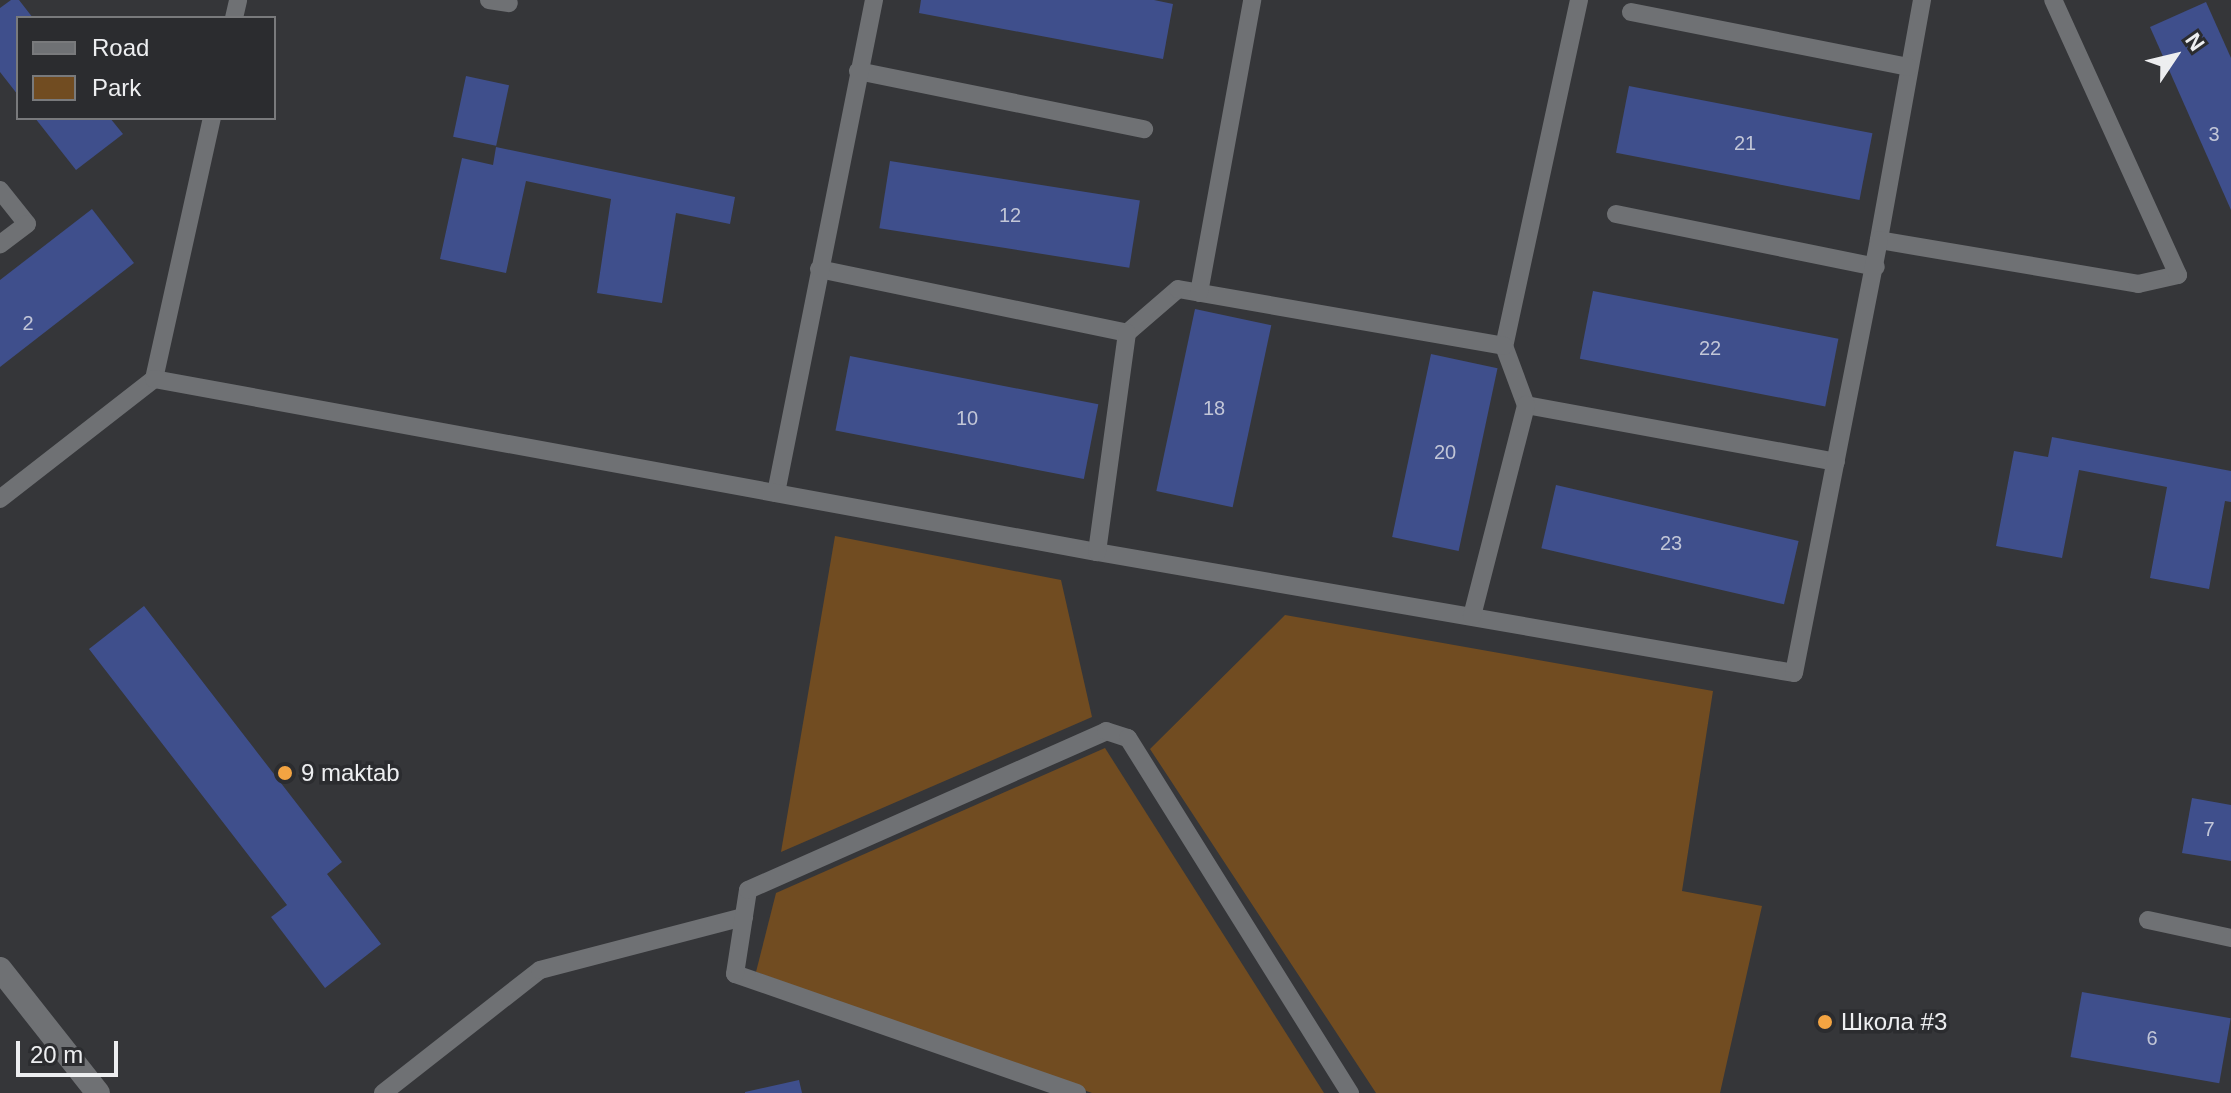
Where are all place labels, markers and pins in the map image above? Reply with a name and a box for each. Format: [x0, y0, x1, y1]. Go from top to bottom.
place label: 9 maktab [301, 759, 400, 787]
marker: 9 maktab [276, 764, 294, 782]
place label: Школа #3 [1841, 1008, 1947, 1036]
marker: Школа #3 [1816, 1013, 1834, 1031]

